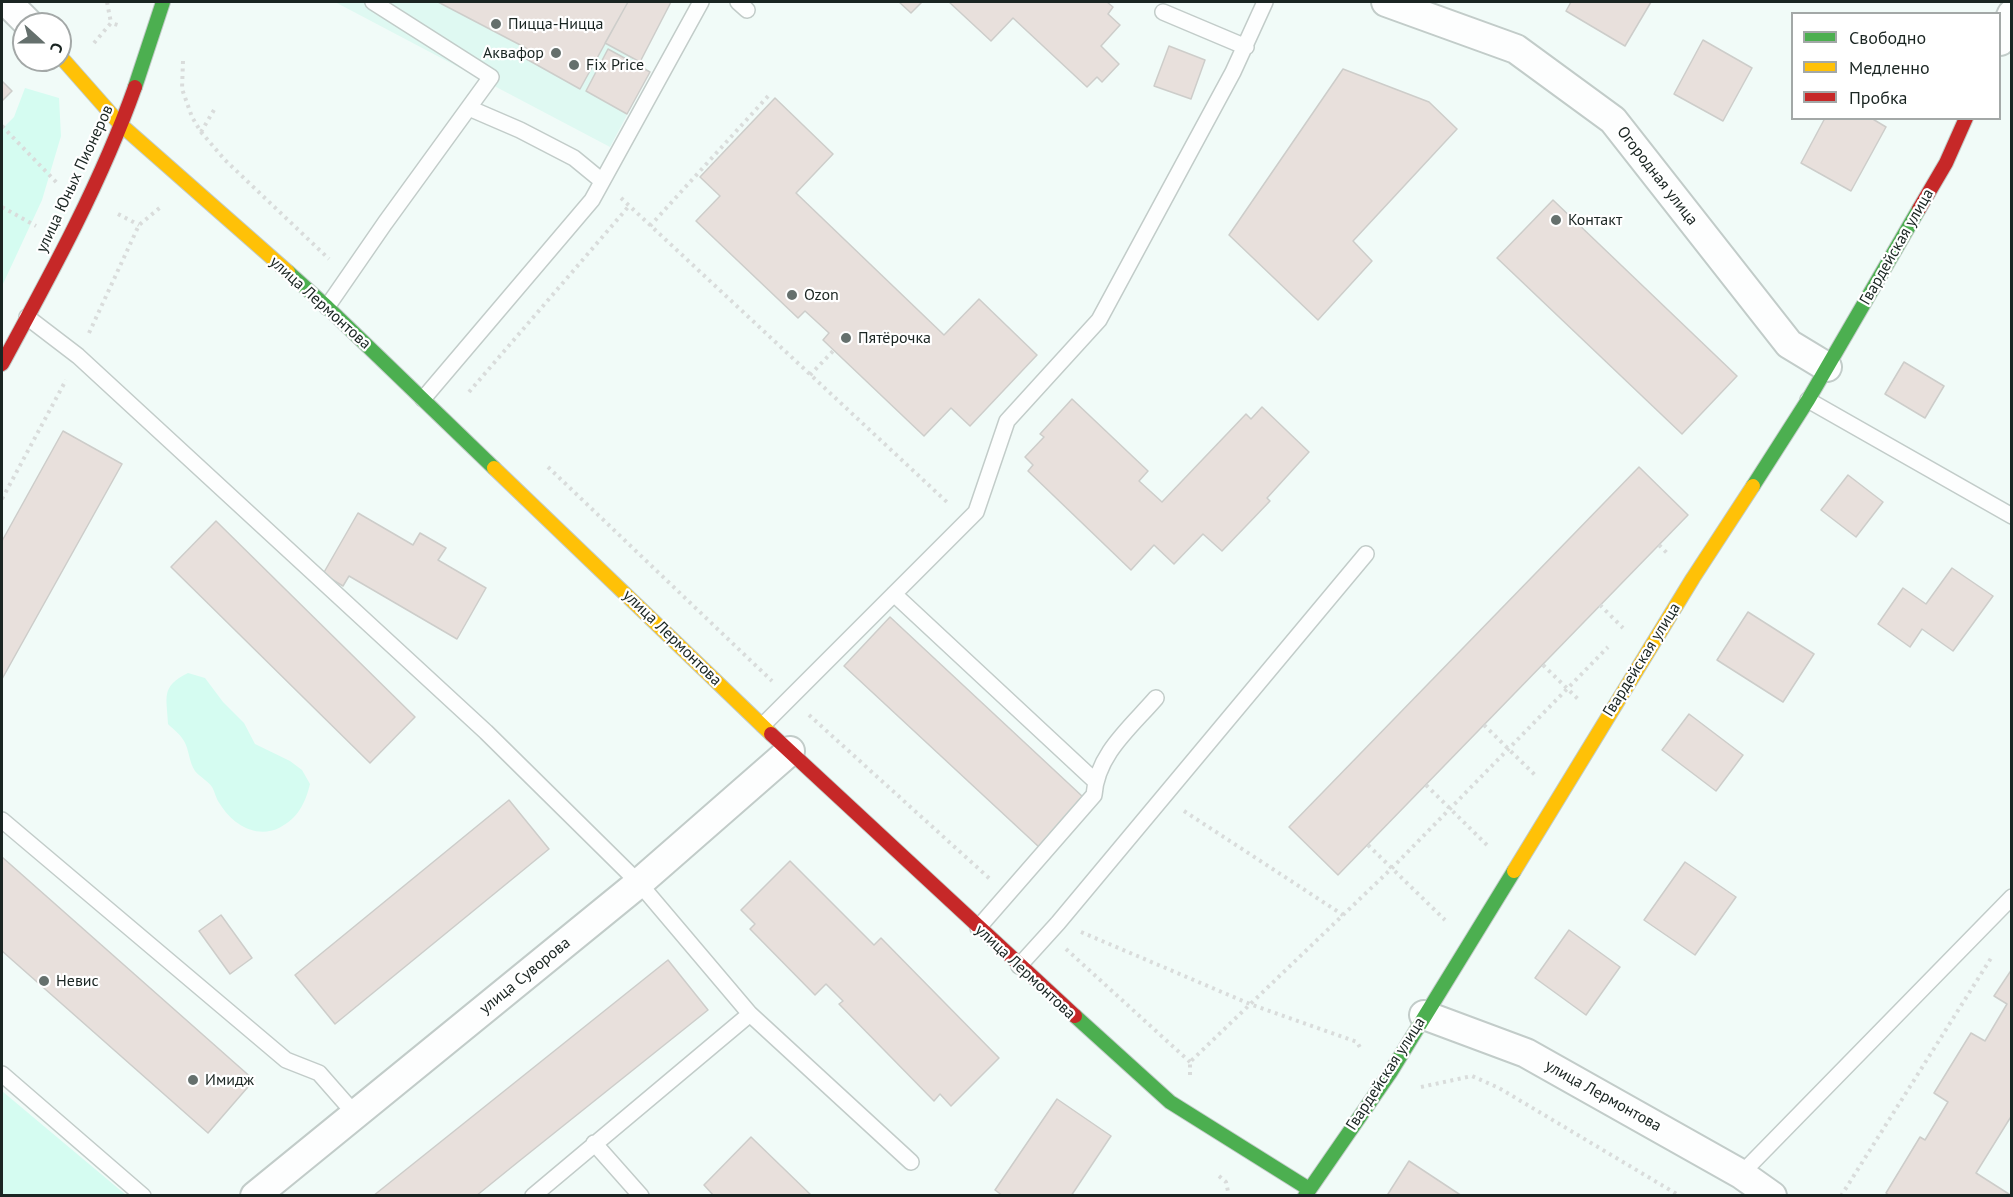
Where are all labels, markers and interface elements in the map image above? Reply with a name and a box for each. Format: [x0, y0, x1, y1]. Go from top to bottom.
north arrow [12, 12, 72, 72]
legend [1791, 12, 2001, 120]
place label: Пицца-Ницца [508, 14, 603, 34]
marker: Пицца-Ницца [489, 17, 503, 31]
text: Свободно [1849, 26, 1926, 49]
text: С [46, 40, 68, 55]
place label: Аквафор [483, 43, 544, 63]
marker: Аквафор [549, 46, 563, 60]
place label: Fix Price [586, 55, 644, 75]
text: Медленно [1849, 56, 1930, 79]
marker: Fix Price [567, 58, 581, 72]
text: Пробка [1849, 86, 1907, 109]
street label: улица Юных Пионеров [32, 102, 118, 256]
street label: Огородная улица [1612, 123, 1702, 229]
street label: Гвардейская улица [1856, 186, 1938, 308]
place label: Контакт [1568, 210, 1622, 230]
marker: Контакт [1549, 213, 1563, 227]
street label: улица Лермонтова [265, 252, 375, 354]
place label: Ozon [804, 285, 839, 305]
marker: Ozon [785, 288, 799, 302]
place label: Пятёрочка [858, 328, 931, 348]
marker: Пятёрочка [839, 331, 853, 345]
street label: улица Лермонтова [619, 586, 725, 690]
street label: Гвардейская улица [1599, 599, 1685, 721]
street label: улица Лермонтова [971, 921, 1079, 1023]
street label: улица Суворова [476, 934, 574, 1018]
place label: Невис [56, 971, 99, 991]
marker: Невис [37, 974, 51, 988]
street label: Гвардейская улица [1342, 1014, 1430, 1134]
street label: улица Лермонтова [1542, 1056, 1664, 1136]
place label: Имидж [205, 1070, 254, 1090]
marker: Имидж [186, 1073, 200, 1087]

